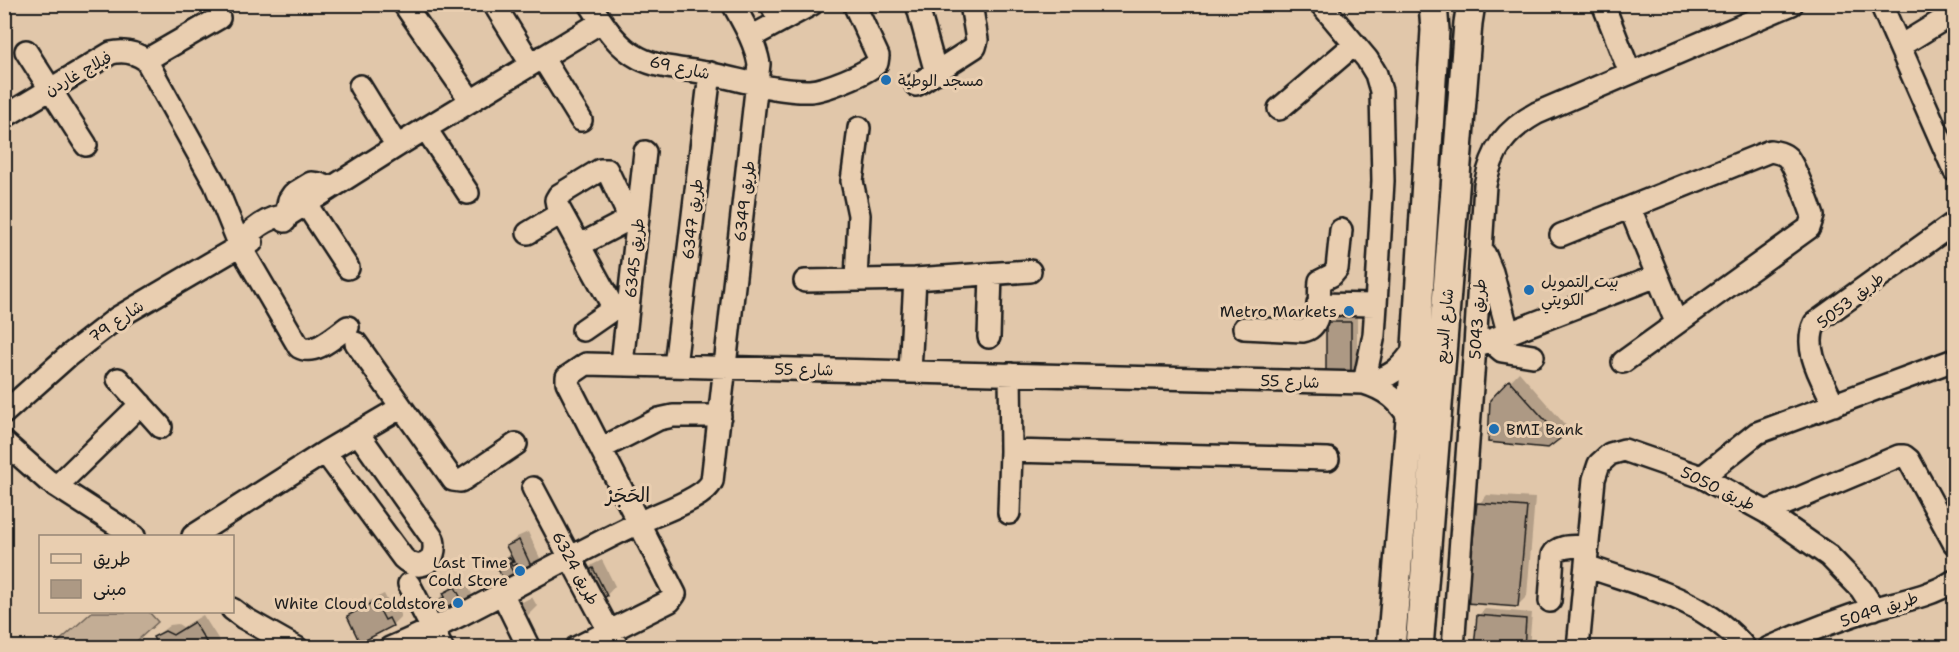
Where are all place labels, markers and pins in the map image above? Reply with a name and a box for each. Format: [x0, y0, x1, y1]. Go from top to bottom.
place label: مسجد الوطية [898, 70, 984, 91]
marker: مسجد الوطية [879, 73, 893, 87]
place label: بيت التمويل الكويتي [1541, 271, 1619, 314]
marker: بيت التمويل الكويتي [1522, 283, 1536, 297]
place label: Metro Markets [1220, 301, 1337, 322]
marker: Metro Markets [1342, 304, 1356, 318]
place label: BMI Bank [1506, 419, 1584, 440]
marker: BMI Bank [1487, 422, 1501, 436]
place label: Last Time Cold Store [428, 552, 508, 591]
marker: Last Time Cold Store [513, 564, 527, 578]
place label: White Cloud Coldstore [274, 593, 446, 614]
marker: White Cloud Coldstore [451, 596, 465, 610]

